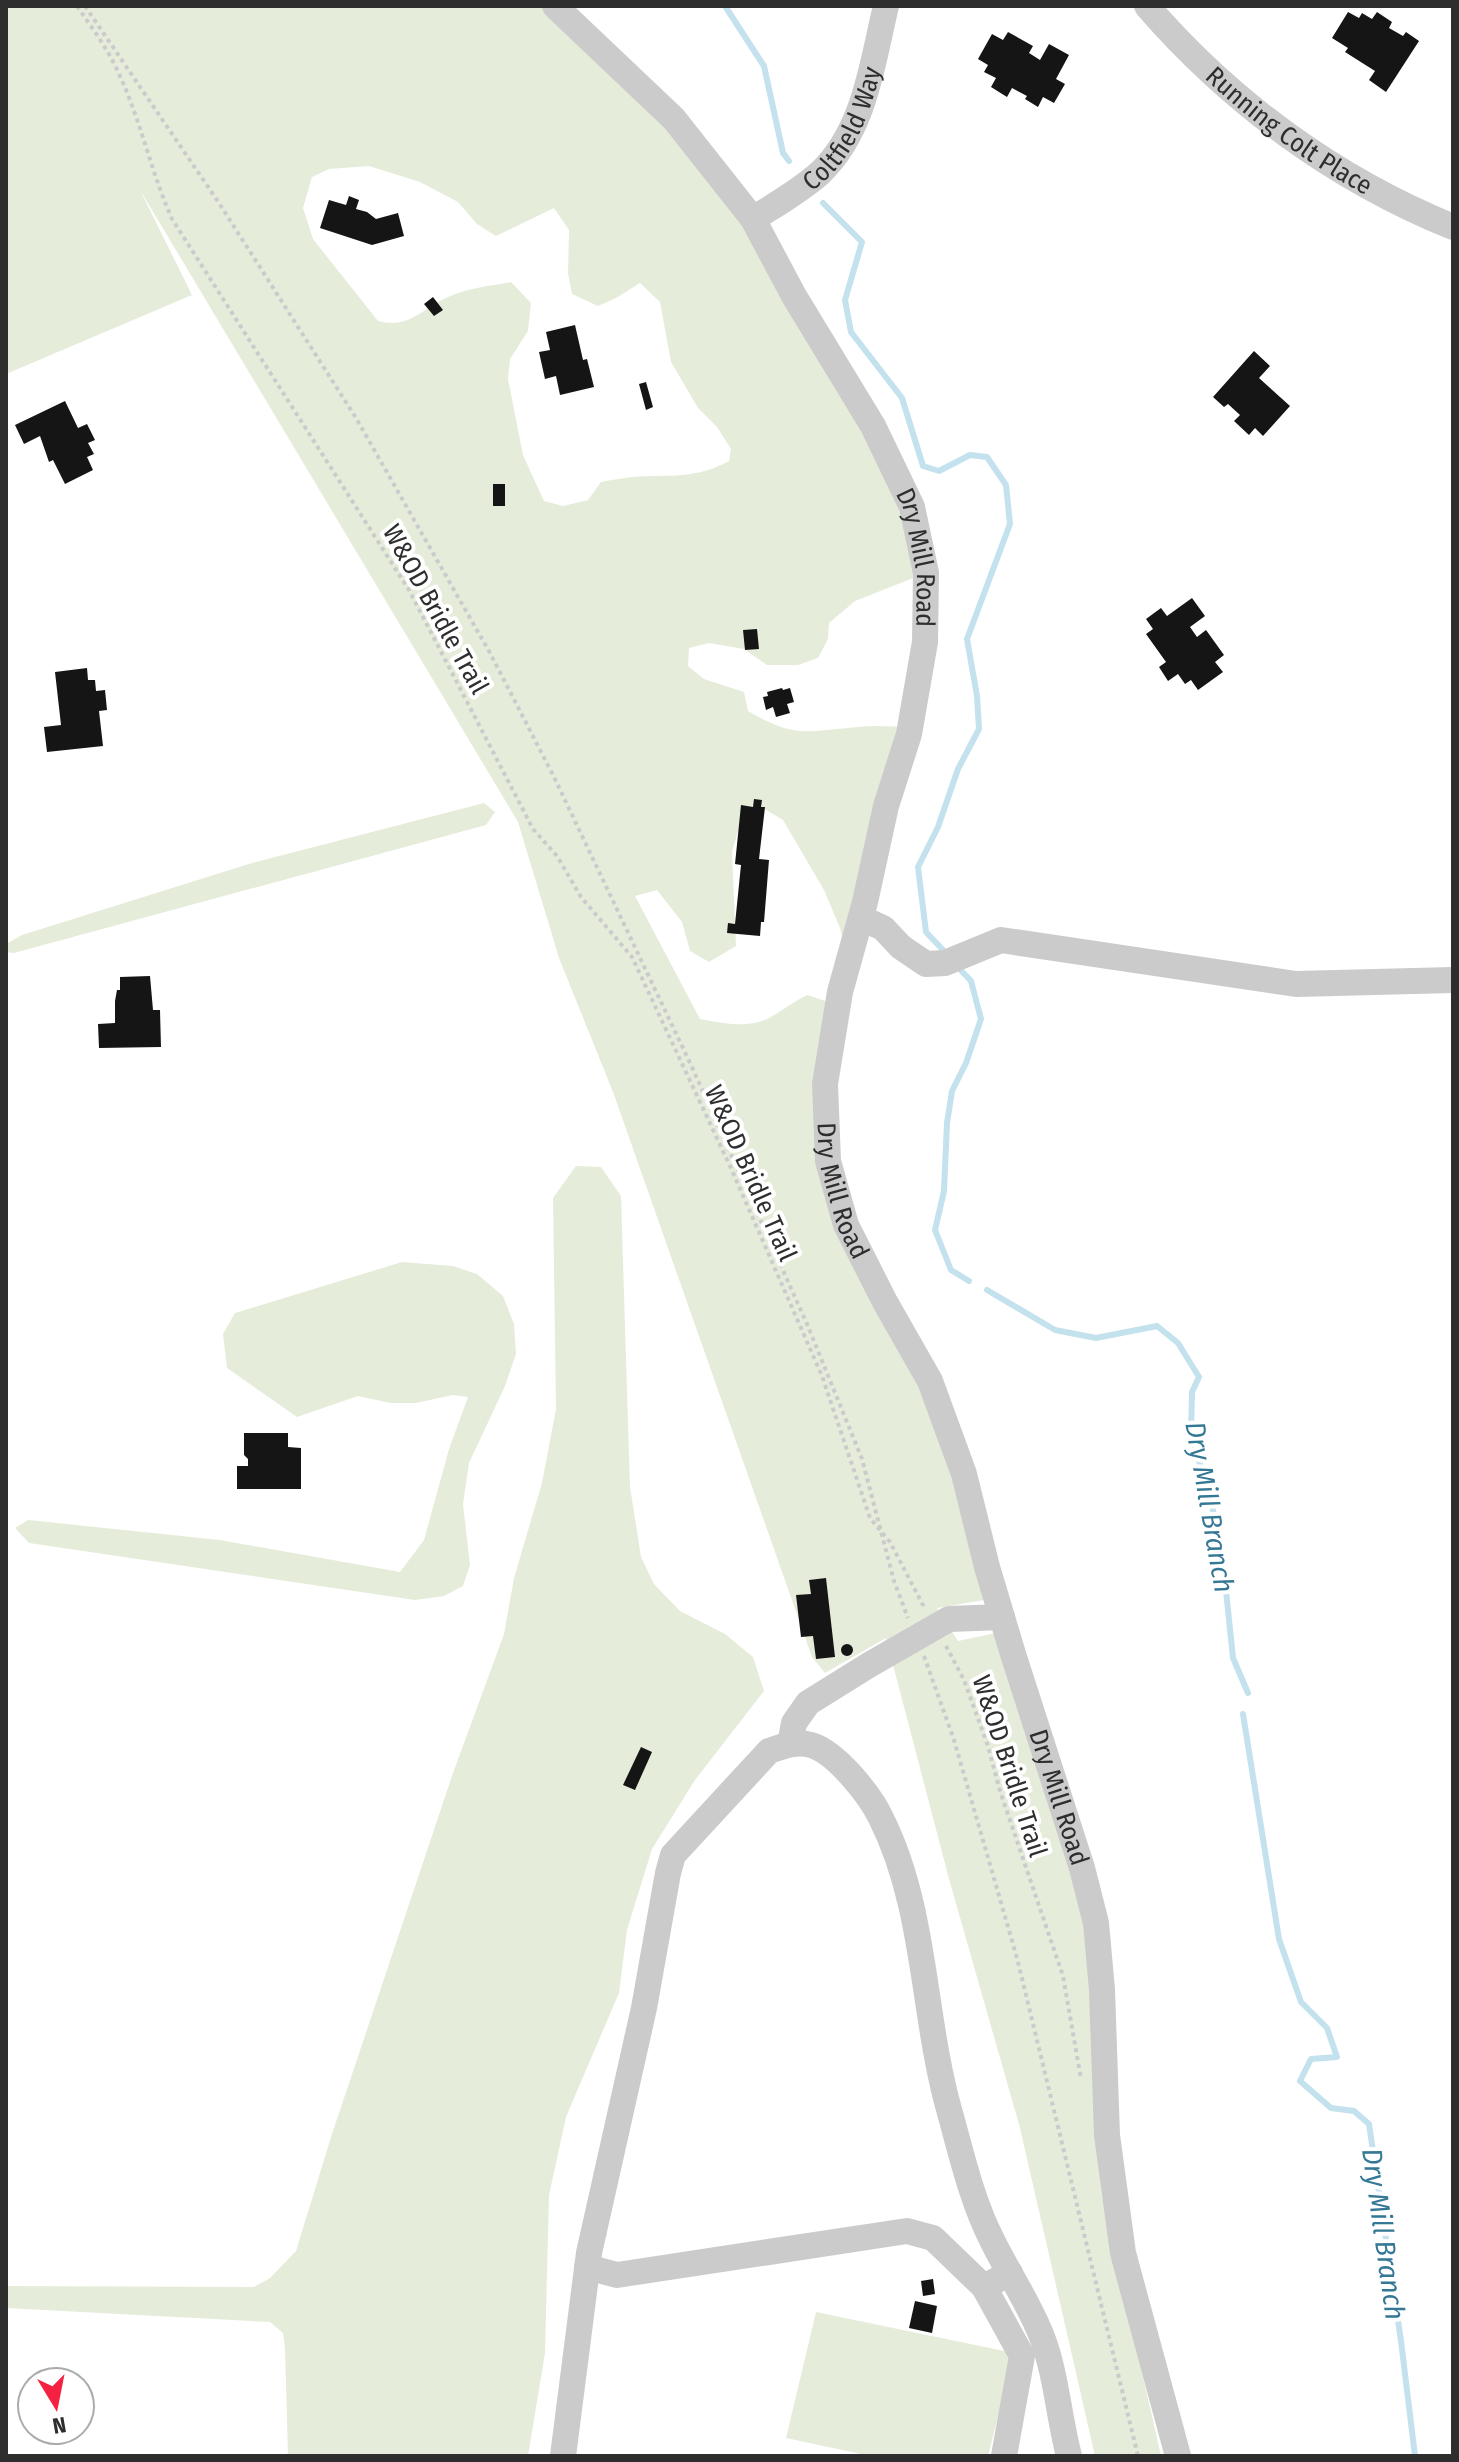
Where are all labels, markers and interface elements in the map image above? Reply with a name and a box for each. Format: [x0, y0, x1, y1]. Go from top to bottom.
street label: Running Colt Place [1199, 60, 1377, 201]
street label: Coltfield Way [797, 63, 888, 197]
street label: Dry Mill Road [889, 483, 941, 627]
street label: W&OD Bridle Trail [376, 519, 495, 700]
street label: W&OD Bridle Trail [698, 1080, 803, 1266]
street label: Dry Mill Road [811, 1122, 876, 1264]
water label: Dry Mill Branch [1178, 1419, 1241, 1595]
street label: W&OD Bridle Trail [966, 1671, 1054, 1861]
street label: Dry Mill Road [1022, 1726, 1095, 1869]
water label: Dry Mill Branch [1355, 2146, 1412, 2322]
north arrow [16, 2366, 96, 2446]
text: N [51, 2411, 68, 2440]

